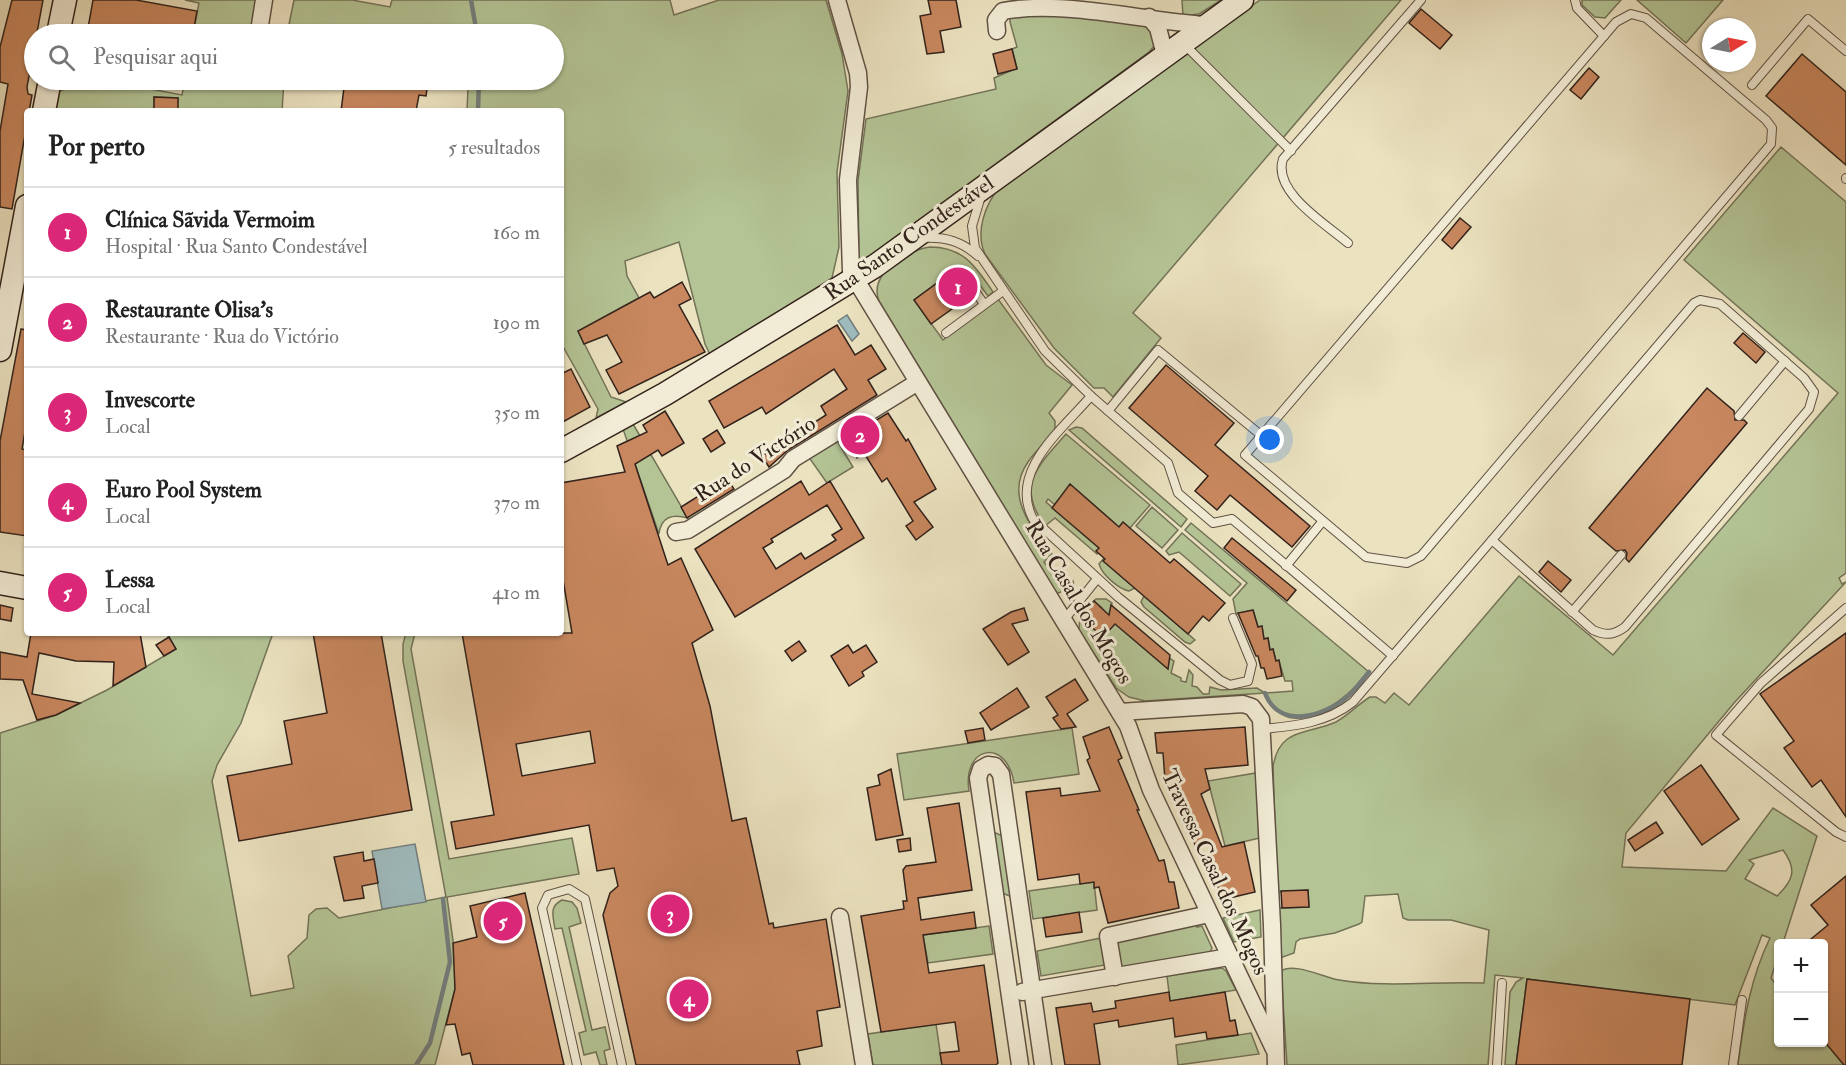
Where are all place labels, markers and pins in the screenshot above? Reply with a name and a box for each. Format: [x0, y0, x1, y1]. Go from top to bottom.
pin: 1 [938, 264, 978, 310]
pin: 2 [840, 412, 880, 458]
pin: 3 [650, 892, 690, 936]
pin: 5 [484, 898, 522, 944]
pin: 4 [670, 976, 708, 1022]

